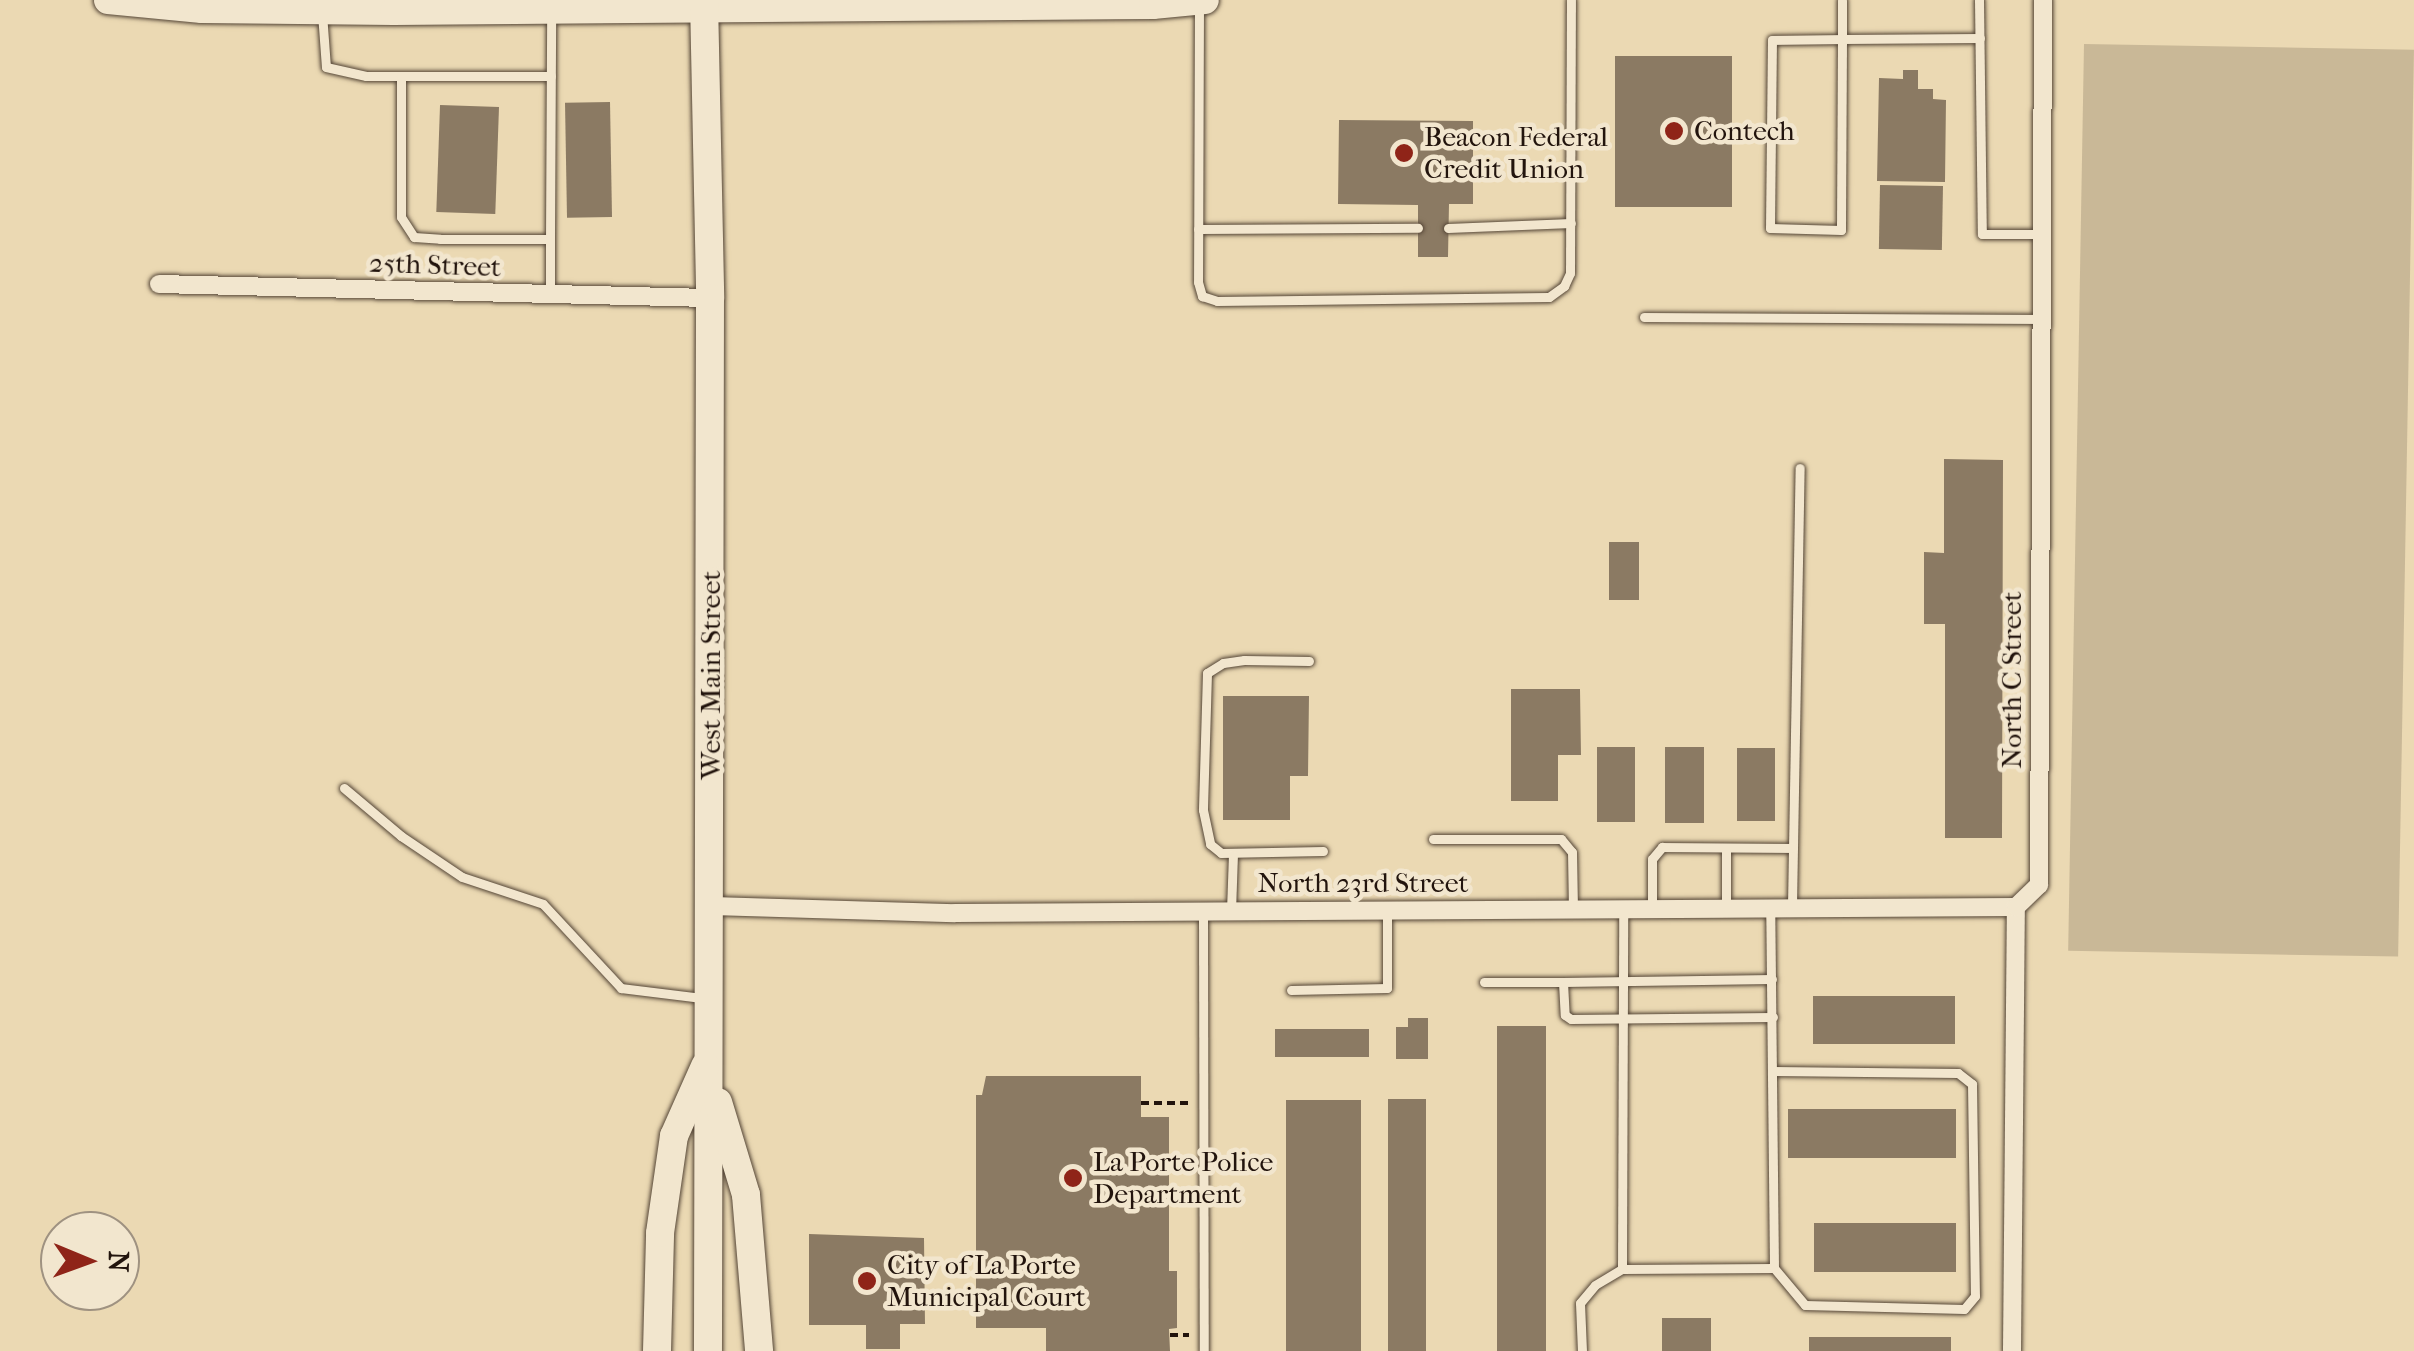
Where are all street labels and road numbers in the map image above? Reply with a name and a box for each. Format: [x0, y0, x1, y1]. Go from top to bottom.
street label: 25th Street [368, 246, 502, 284]
street label: West Main Street [694, 571, 728, 779]
street label: North C Street [1995, 591, 2029, 769]
street label: North 23rd Street [1257, 866, 1469, 900]

